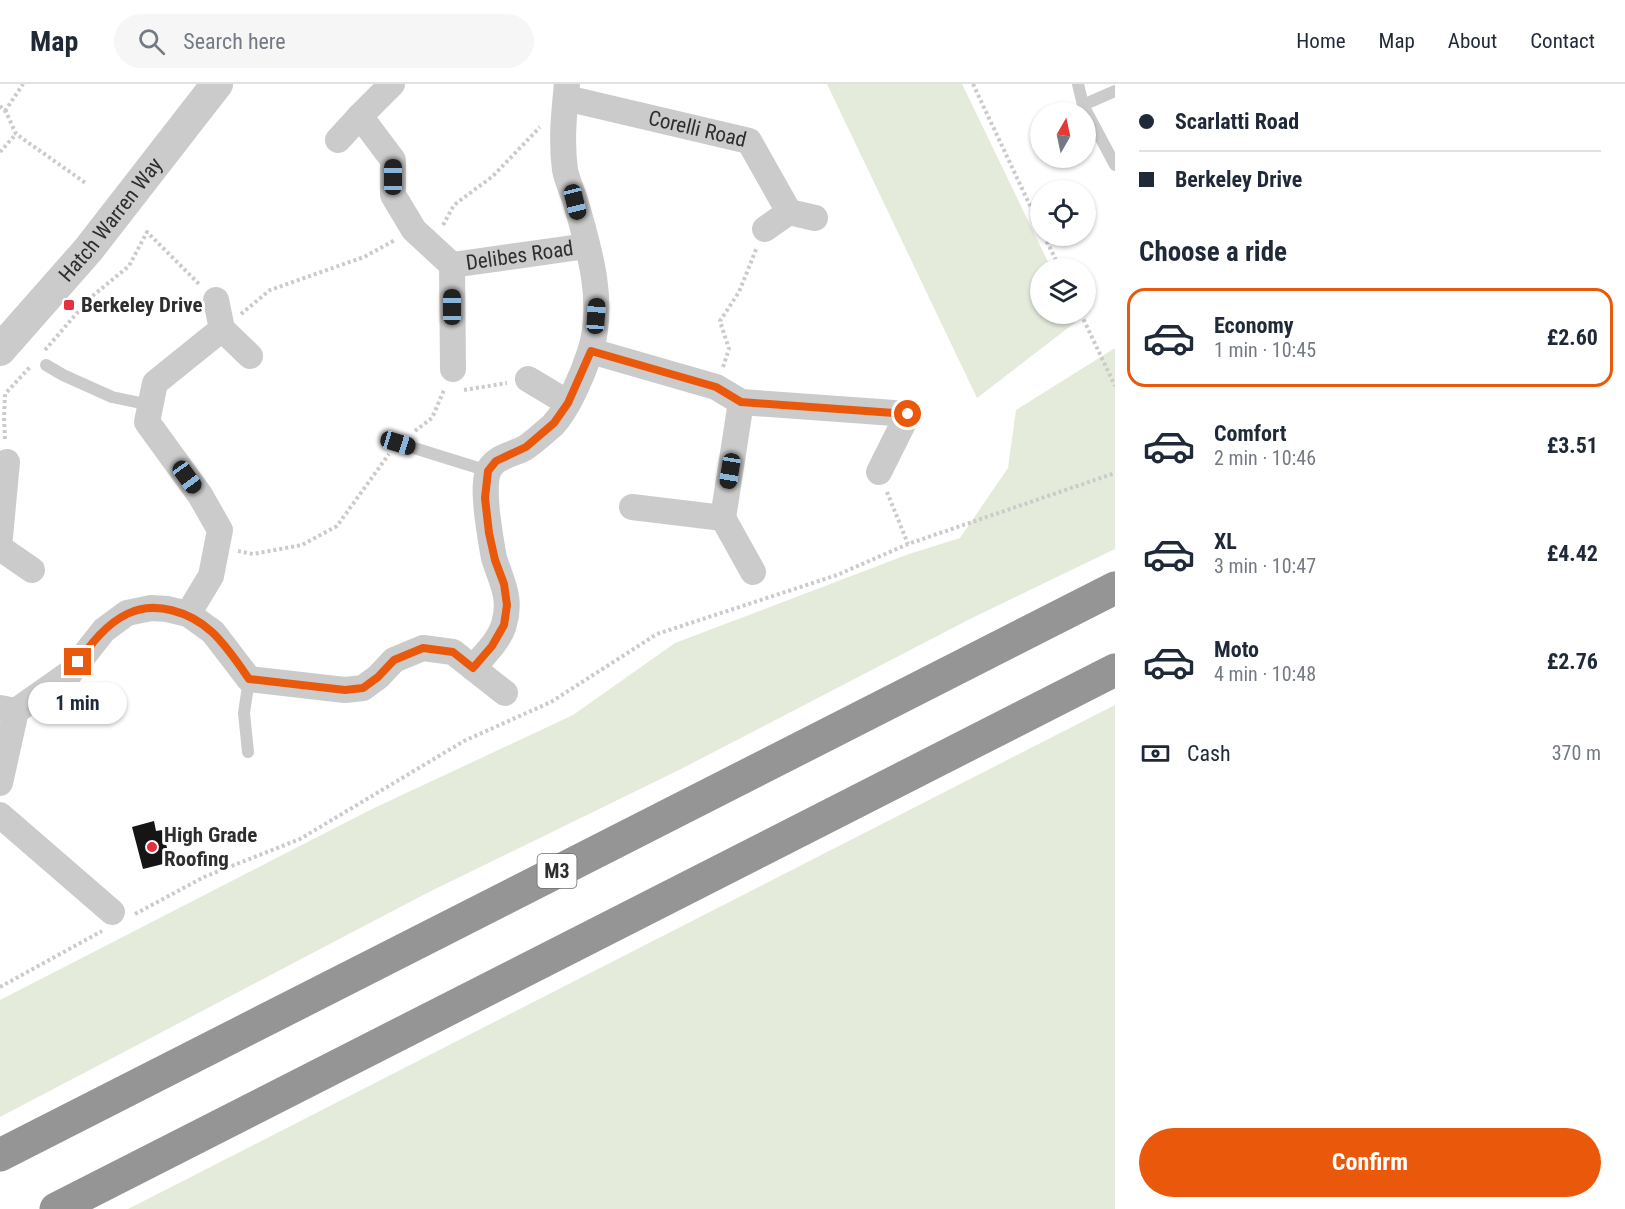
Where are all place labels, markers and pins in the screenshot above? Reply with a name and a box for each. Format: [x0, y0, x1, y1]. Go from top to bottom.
place label: Berkeley Drive [81, 293, 203, 317]
marker: Berkeley Drive [62, 298, 76, 312]
place label: High Grade Roofing [164, 823, 257, 871]
marker: High Grade Roofing [145, 840, 159, 854]

